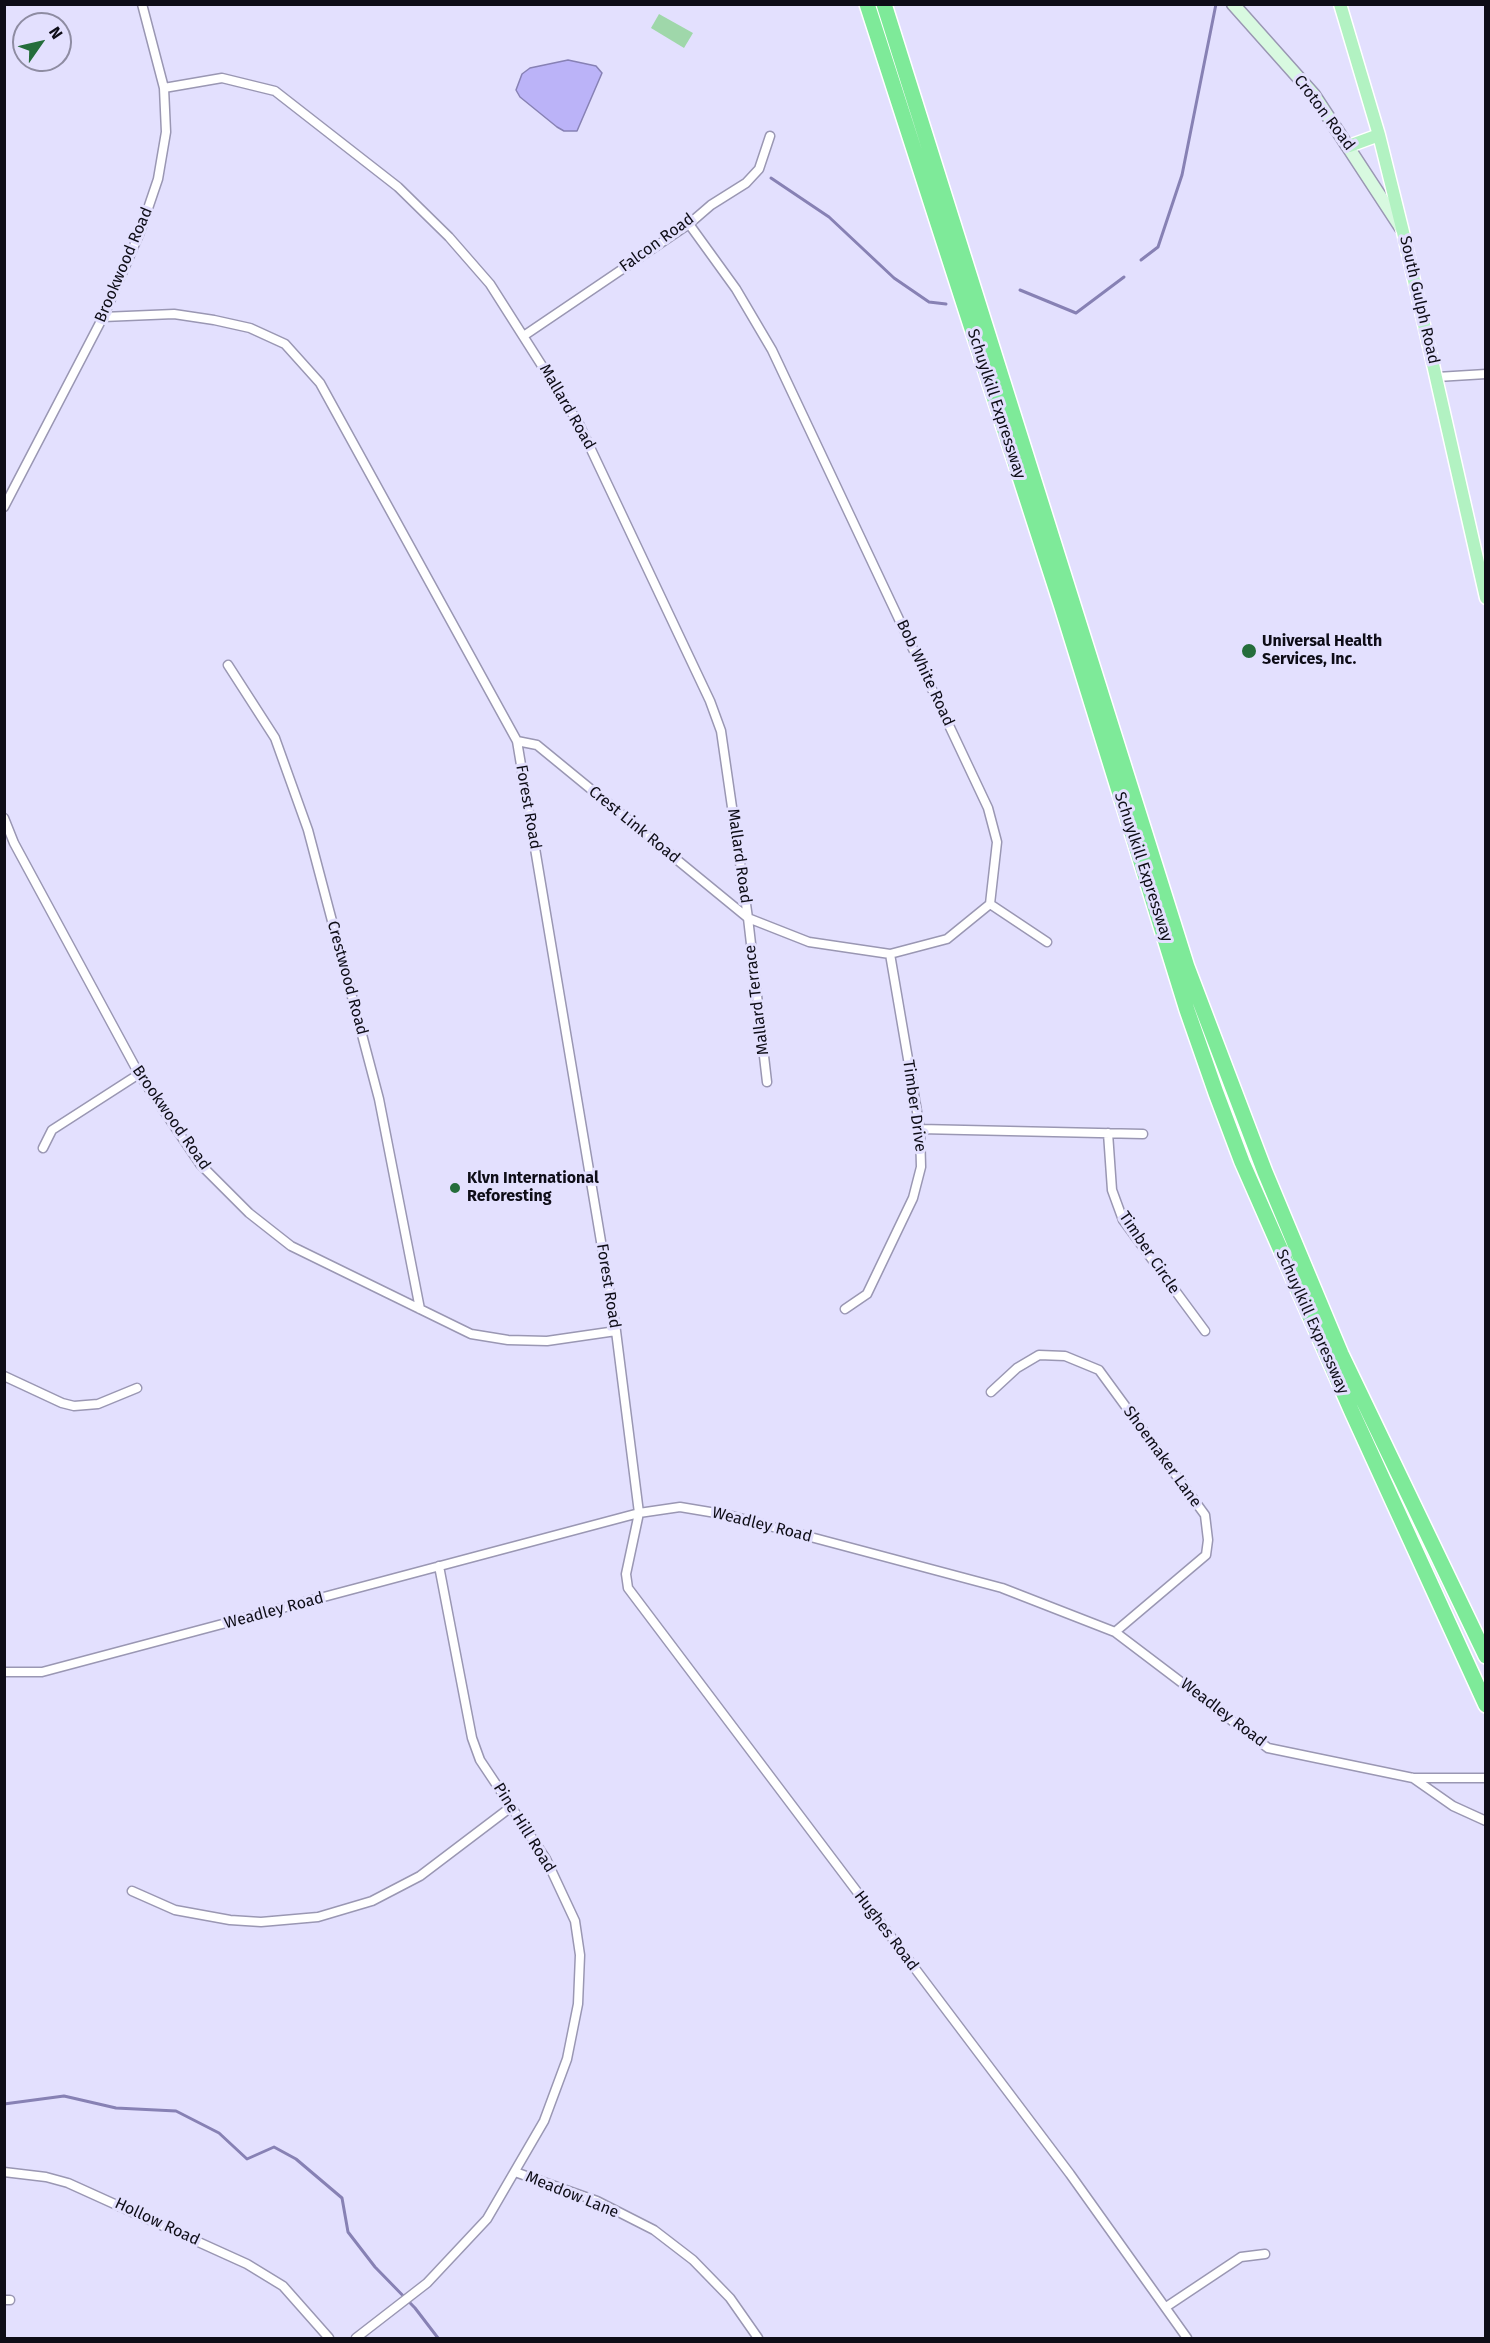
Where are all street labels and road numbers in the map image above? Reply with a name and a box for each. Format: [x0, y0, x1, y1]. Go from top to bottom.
street label: Croton Road [1290, 72, 1358, 154]
street label: Brookwood Road [91, 205, 157, 325]
street label: Falcon Road [616, 210, 698, 276]
street label: South Gulph Road [1395, 234, 1443, 366]
street label: Schuylkill Expressway [963, 327, 1029, 481]
street label: Mallard Road [535, 361, 599, 453]
street label: Bob White Road [892, 617, 958, 729]
street label: Forest Road [511, 763, 545, 851]
street label: Crest Link Road [585, 782, 683, 868]
street label: Schuylkill Expressway [1110, 790, 1176, 944]
street label: Mallard Road [723, 807, 755, 905]
street label: Crestwood Road [323, 919, 371, 1037]
street label: Mallard Terrace [741, 944, 773, 1056]
street label: Timber Drive [898, 1059, 930, 1153]
street label: Brookwood Road [128, 1062, 214, 1174]
street label: Timber Circle [1114, 1208, 1184, 1298]
street label: Forest Road [592, 1242, 624, 1330]
street label: Schuylkill Expressway [1271, 1247, 1353, 1397]
street label: Shoemaker Lane [1119, 1403, 1205, 1511]
street label: Weadley Road [710, 1503, 814, 1547]
street label: Weadley Road [222, 1589, 326, 1633]
street label: Weadley Road [1176, 1675, 1270, 1751]
street label: Pine Hill Road [489, 1780, 559, 1876]
street label: Hughes Road [850, 1887, 922, 1975]
street label: Meadow Lane [523, 2168, 621, 2222]
street label: Hollow Road [111, 2194, 203, 2250]

